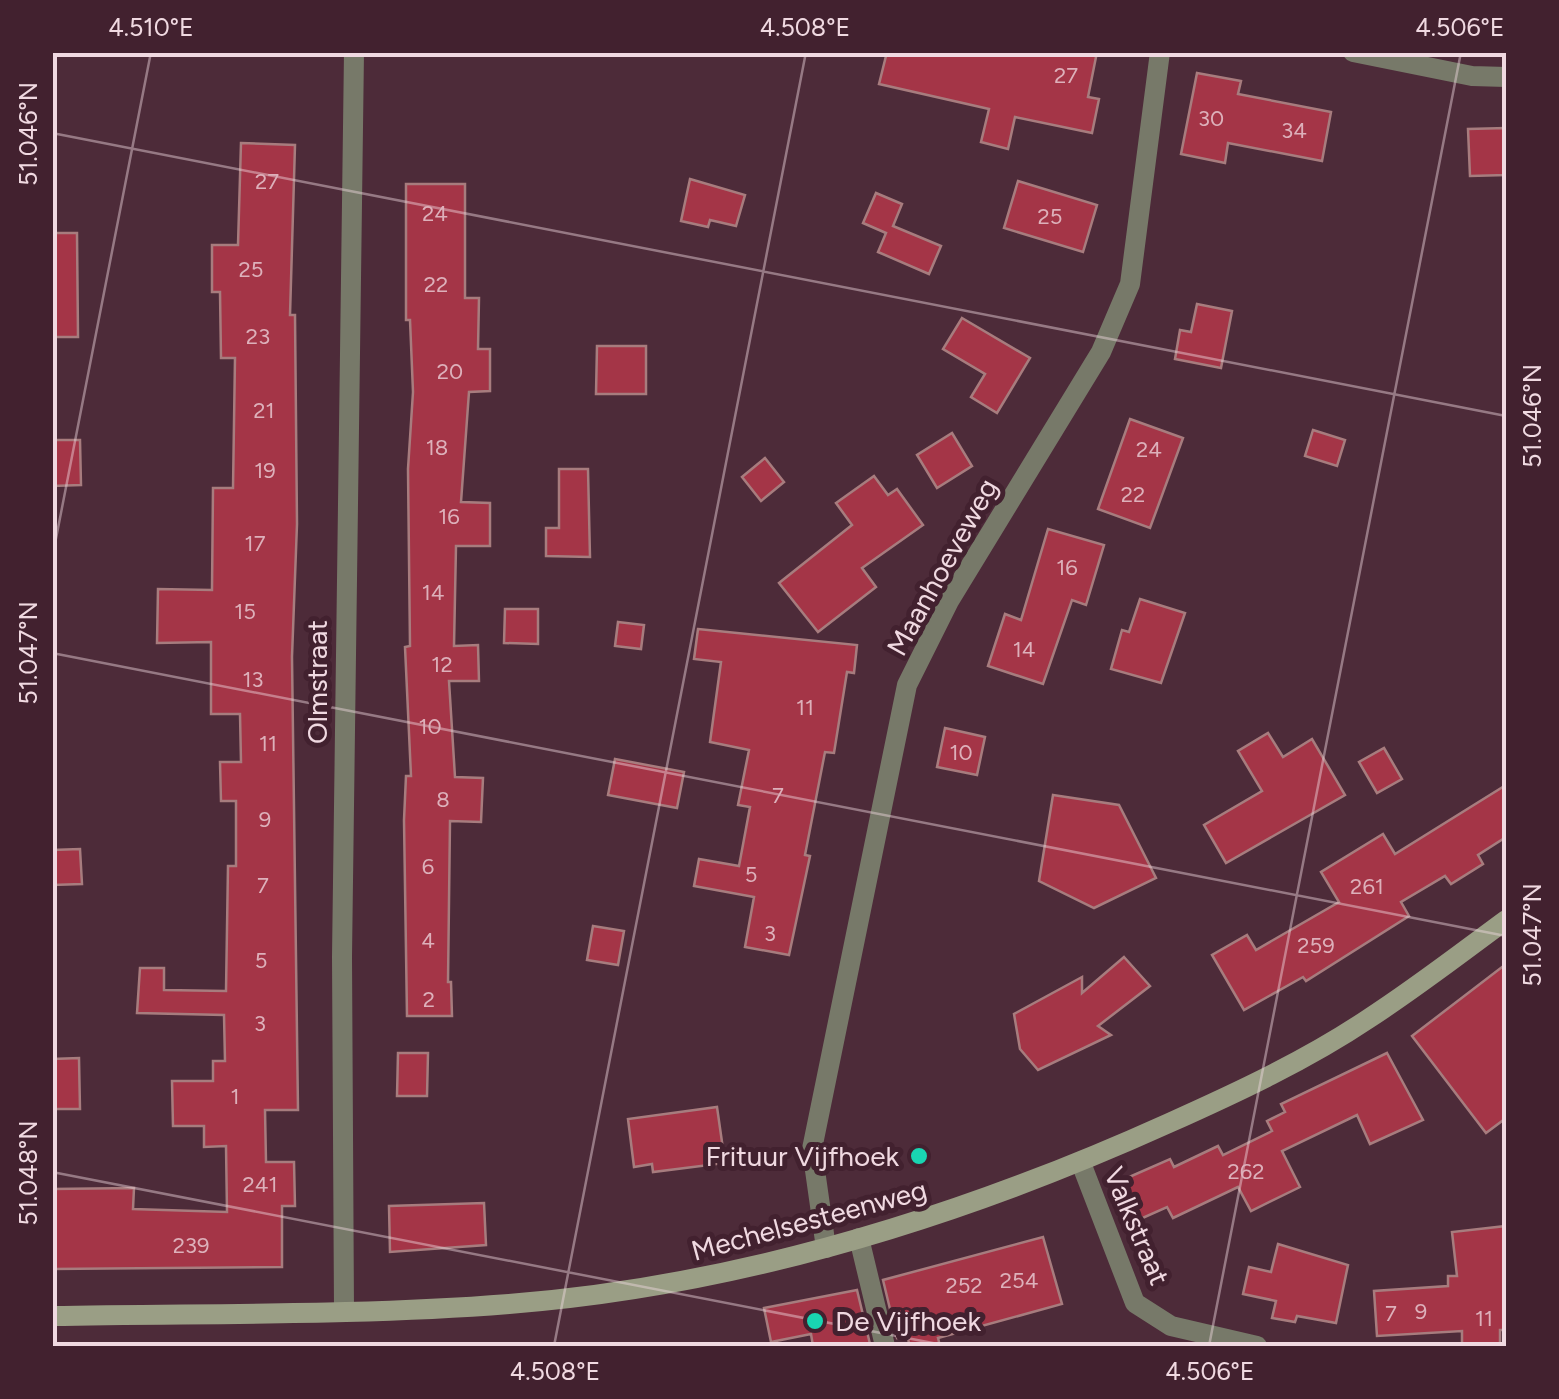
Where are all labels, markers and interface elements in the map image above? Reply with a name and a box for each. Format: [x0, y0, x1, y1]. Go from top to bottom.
text: 4.510°E [108, 12, 194, 42]
text: 4.508°E [760, 12, 850, 42]
text: 4.506°E [1415, 12, 1505, 42]
house number: 27 [1054, 62, 1078, 89]
text: 51.046°N [13, 82, 43, 186]
house number: 30 [1198, 105, 1224, 132]
house number: 34 [1281, 117, 1307, 144]
house number: 27 [255, 168, 279, 195]
house number: 24 [422, 200, 448, 227]
house number: 25 [1038, 203, 1062, 230]
house number: 25 [239, 256, 263, 283]
house number: 22 [424, 271, 448, 298]
house number: 23 [246, 323, 270, 350]
house number: 20 [437, 358, 463, 385]
text: 51.046°N [1517, 364, 1547, 468]
house number: 21 [253, 397, 275, 424]
house number: 18 [426, 434, 448, 461]
house number: 24 [1136, 436, 1162, 463]
house number: 19 [254, 457, 276, 484]
street label: Maanhoeveweg [879, 473, 1005, 661]
house number: 22 [1121, 481, 1145, 508]
house number: 16 [438, 503, 460, 530]
house number: 17 [245, 530, 266, 557]
house number: 16 [1056, 554, 1078, 581]
house number: 14 [422, 579, 444, 606]
house number: 15 [234, 598, 256, 625]
text: 51.047°N [13, 601, 43, 705]
street label: Olmstraat [300, 620, 334, 744]
house number: 14 [1013, 636, 1035, 663]
house number: 12 [431, 651, 453, 678]
house number: 13 [242, 666, 264, 693]
house number: 11 [796, 694, 814, 721]
house number: 10 [418, 713, 442, 740]
house number: 11 [259, 730, 277, 757]
house number: 10 [949, 739, 973, 766]
house number: 7 [772, 782, 784, 809]
house number: 8 [436, 786, 450, 813]
house number: 9 [259, 806, 271, 833]
house number: 6 [422, 853, 434, 880]
house number: 5 [745, 861, 757, 888]
house number: 7 [257, 872, 269, 899]
house number: 261 [1350, 873, 1384, 900]
text: 51.047°N [1517, 883, 1547, 987]
house number: 3 [764, 920, 776, 947]
house number: 4 [421, 927, 435, 954]
house number: 259 [1297, 932, 1335, 959]
house number: 5 [255, 947, 267, 974]
house number: 2 [423, 986, 435, 1013]
house number: 3 [254, 1010, 266, 1037]
house number: 1 [230, 1083, 240, 1110]
text: 51.048°N [13, 1120, 43, 1226]
place label: Frituur Vijfhoek [705, 1139, 899, 1173]
marker: Frituur Vijfhoek [908, 1145, 930, 1167]
house number: 262 [1227, 1158, 1265, 1185]
street label: Valkstraat [1097, 1162, 1177, 1290]
house number: 241 [242, 1171, 278, 1198]
street label: Mechelsesteenweg [688, 1172, 930, 1268]
house number: 239 [173, 1232, 209, 1259]
house number: 254 [1000, 1267, 1038, 1294]
house number: 252 [945, 1272, 983, 1299]
house number: 9 [1415, 1298, 1427, 1325]
house number: 7 [1385, 1300, 1397, 1327]
place label: De Vijfhoek [835, 1304, 981, 1338]
house number: 11 [1475, 1305, 1493, 1332]
marker: De Vijfhoek [804, 1310, 826, 1332]
text: 4.508°E [510, 1356, 600, 1386]
text: 4.506°E [1165, 1356, 1255, 1386]

